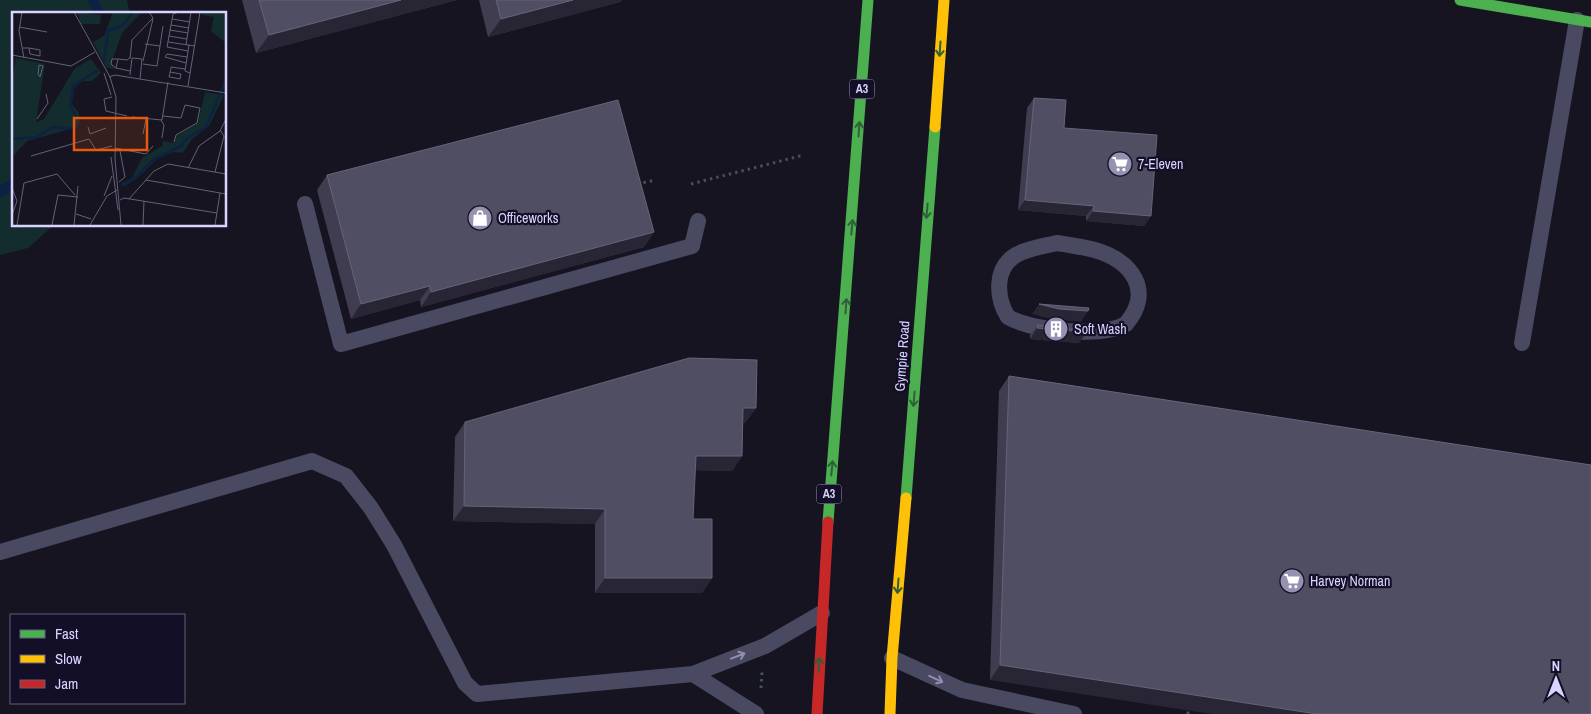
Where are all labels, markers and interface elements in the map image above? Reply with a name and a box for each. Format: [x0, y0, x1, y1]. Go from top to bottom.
inset map [12, 12, 226, 226]
one-way arrow [936, 40, 945, 56]
road number: A3 [850, 80, 874, 98]
one-way arrow [855, 122, 864, 138]
supermarket icon: 7-Eleven [1107, 151, 1133, 177]
place label: 7-Eleven [1138, 155, 1183, 173]
one-way arrow [923, 202, 932, 218]
shop icon: Officeworks [467, 205, 493, 231]
place label: Officeworks [498, 209, 559, 227]
one-way arrow [847, 219, 857, 235]
one-way arrow [841, 299, 850, 315]
building icon: Soft Wash [1043, 316, 1069, 342]
street label: Gympie Road [891, 320, 913, 392]
place label: Soft Wash [1074, 320, 1127, 338]
one-way arrow [909, 390, 919, 406]
one-way arrow [827, 461, 837, 477]
road number: A3 [816, 484, 842, 504]
supermarket icon: Harvey Norman [1279, 568, 1305, 594]
place label: Harvey Norman [1310, 572, 1390, 590]
one-way arrow [893, 578, 903, 594]
legend [10, 614, 185, 704]
text: Fast [55, 623, 79, 644]
text: Slow [55, 648, 82, 669]
one-way arrow [730, 651, 745, 661]
north arrow [1531, 654, 1581, 704]
text: N [1552, 657, 1560, 675]
one-way arrow [815, 658, 824, 674]
text: Jam [55, 673, 78, 694]
one-way arrow [928, 675, 943, 684]

